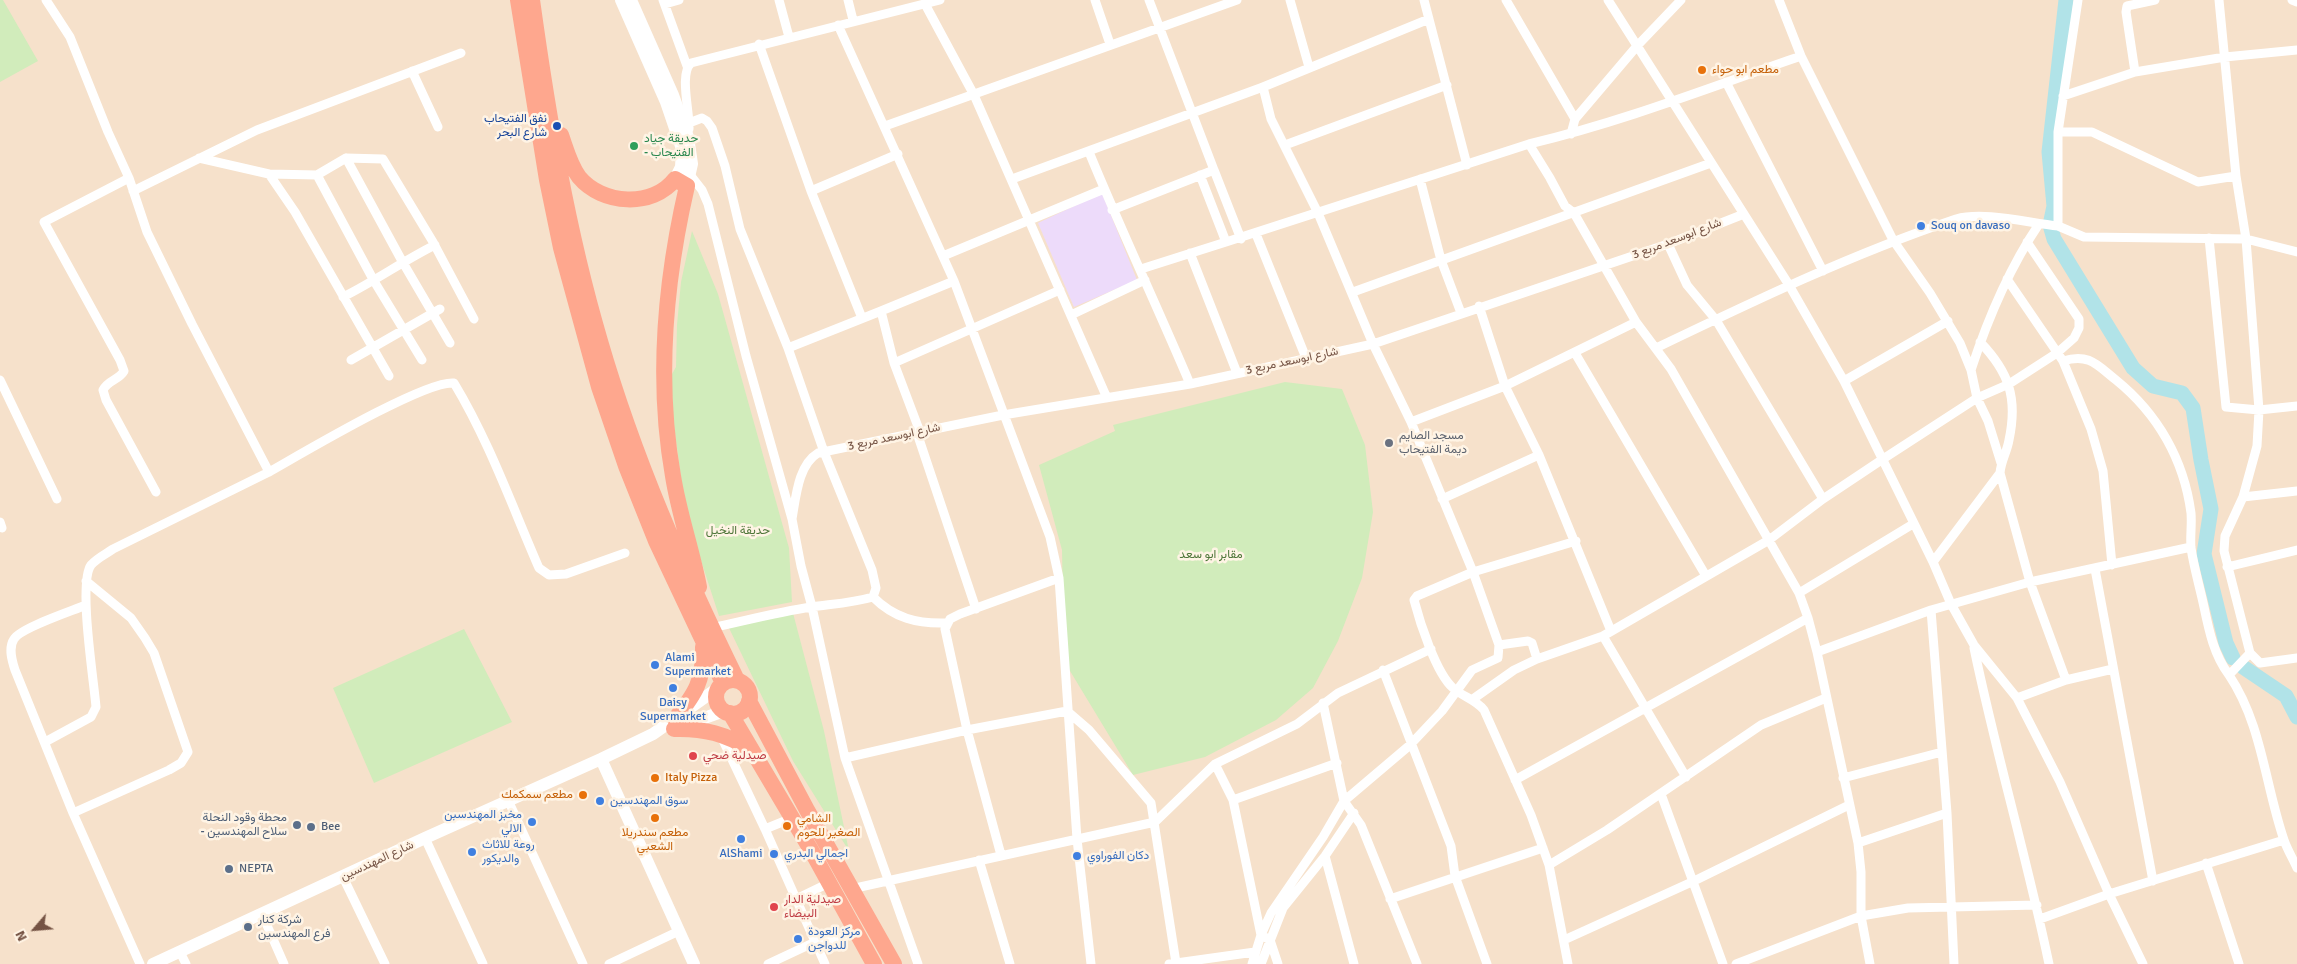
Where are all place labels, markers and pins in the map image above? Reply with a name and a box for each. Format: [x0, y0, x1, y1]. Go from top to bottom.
place label: مطعم ابو حواء [1712, 63, 1779, 77]
marker: مطعم ابو حواء [1696, 64, 1708, 76]
place label: نفق الفتيحاب شارع البحر [484, 112, 547, 140]
marker: نفق الفتيحاب شارع البحر [551, 120, 563, 132]
place label: حديقة جياد - الفتيحاب [644, 132, 698, 160]
marker: حديقة جياد - الفتيحاب [628, 140, 640, 152]
place label: Souq on davaso [1931, 219, 2010, 233]
marker: Souq on davaso [1915, 220, 1927, 232]
place label: مسجد الصايم ديمة الفتيحاب [1399, 429, 1467, 457]
marker: مسجد الصايم ديمة الفتيحاب [1383, 437, 1395, 449]
place label: Alami Supermarket [665, 651, 731, 679]
marker: Alami Supermarket [649, 659, 661, 671]
marker: Daisy Supermarket [667, 682, 679, 694]
place label: Daisy Supermarket [640, 696, 706, 724]
place label: صيدلية ضحي [703, 749, 766, 763]
marker: صيدلية ضحي [687, 750, 699, 762]
place label: Italy Pizza [665, 771, 717, 785]
marker: Italy Pizza [649, 772, 661, 784]
place label: مطعم سمكمك [501, 788, 573, 802]
marker: مطعم سمكمك [577, 789, 589, 801]
place label: سوق المهندسين [610, 794, 688, 808]
marker: سوق المهندسين [594, 795, 606, 807]
place label: مخبز المهندسبن الالي [444, 808, 522, 836]
place label: محطة وقود النحلة - سلاح المهندسين [200, 811, 287, 839]
marker: مطعم سندريلا الشعبي [649, 812, 661, 824]
place label: الشامي الصغير للحوم [797, 812, 860, 840]
marker: مخبز المهندسبن الالي [526, 816, 538, 828]
marker: محطة وقود النحلة - سلاح المهندسين [291, 819, 303, 831]
place label: Bee [321, 820, 340, 834]
marker: الشامي الصغير للحوم [781, 820, 793, 832]
marker: Bee [305, 821, 317, 833]
place label: مطعم سندريلا الشعبي [622, 826, 688, 854]
marker: AlShami [735, 833, 747, 845]
place label: روعة للاثاث والديكور [482, 838, 535, 866]
marker: روعة للاثاث والديكور [466, 846, 478, 858]
place label: AlShami [720, 847, 762, 861]
place label: اجمالي البدري [784, 847, 848, 861]
marker: اجمالي البدري [768, 848, 780, 860]
place label: دكان الفوراوي [1087, 849, 1149, 863]
marker: دكان الفوراوي [1071, 850, 1083, 862]
place label: NEPTA [239, 862, 273, 876]
marker: NEPTA [223, 863, 235, 875]
place label: صيدلية الدار البيضاء [784, 893, 841, 921]
marker: صيدلية الدار البيضاء [768, 901, 780, 913]
place label: شركة كنار فرع المهندسين [258, 913, 331, 941]
marker: شركة كنار فرع المهندسين [242, 921, 254, 933]
place label: مركز العودة للدواجن [808, 925, 860, 953]
marker: مركز العودة للدواجن [792, 933, 804, 945]

